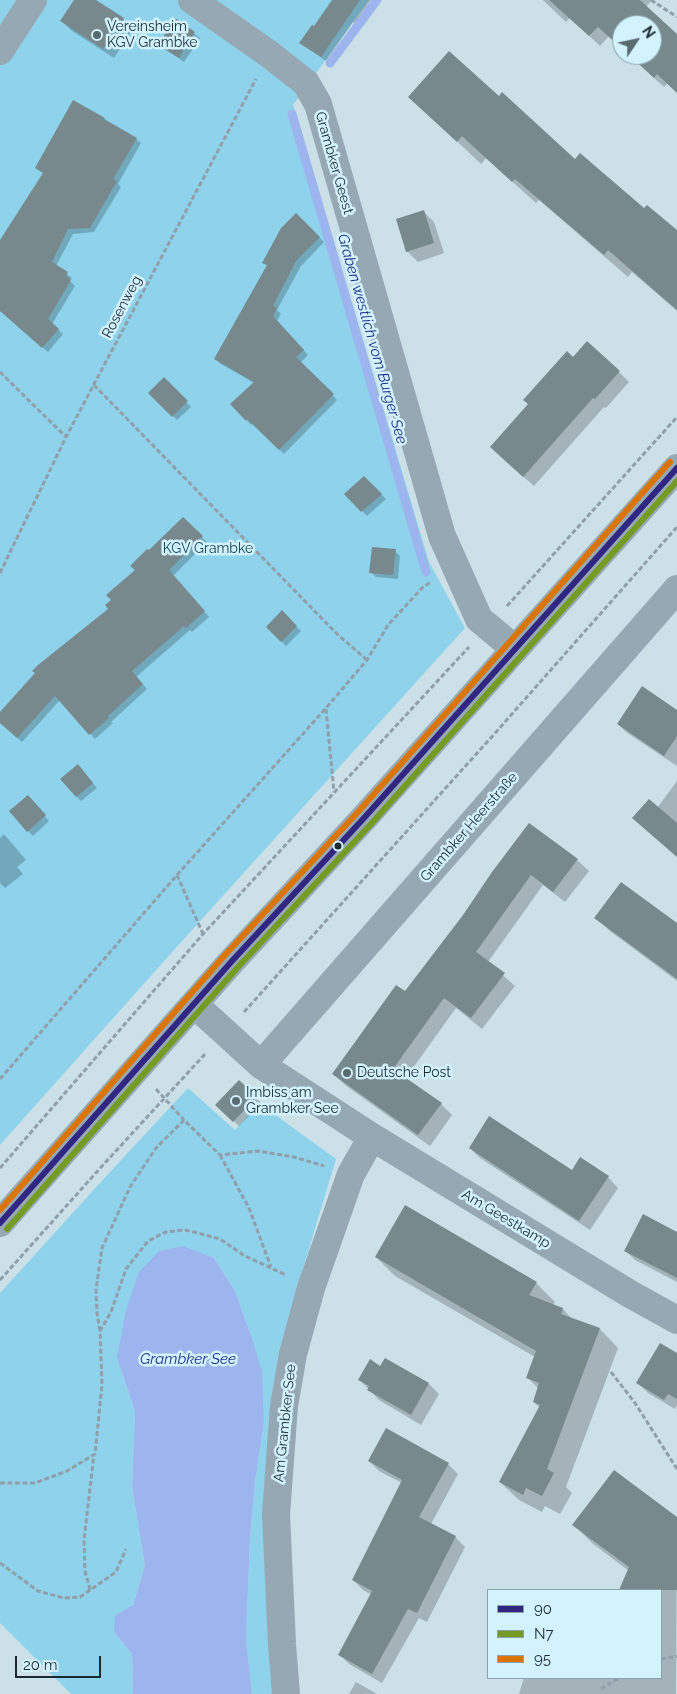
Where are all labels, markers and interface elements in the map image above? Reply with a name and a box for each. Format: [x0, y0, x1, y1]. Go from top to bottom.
north arrow [612, 15, 662, 65]
place label: Vereinsheim KGV Grambke [107, 19, 198, 52]
text: N [639, 23, 658, 41]
marker: Vereinsheim KGV Grambke [91, 29, 103, 41]
street label: Grambker Geest [311, 110, 357, 216]
water label: Graben westlich vom Burger See [333, 232, 411, 446]
street label: Rosenweg [99, 273, 145, 341]
park label: KGV Grambke [163, 541, 253, 557]
street label: Grambker Heerstraße [417, 769, 521, 885]
unlabelled marker [333, 841, 343, 851]
place label: Deutsche Post [357, 1065, 451, 1081]
marker: Deutsche Post [341, 1067, 353, 1079]
place label: Imbiss am Grambker See [246, 1085, 339, 1118]
marker: Imbiss am Grambker See [230, 1095, 242, 1107]
street label: Am Geestkamp [459, 1186, 553, 1252]
water label: Grambker See [140, 1350, 236, 1368]
street label: Am Grambker See [270, 1363, 300, 1483]
legend [487, 1589, 662, 1679]
text: 90 [534, 1600, 552, 1618]
text: N7 [534, 1625, 554, 1643]
scale bar [18, 1646, 104, 1678]
text: 95 [534, 1650, 551, 1668]
text: 20 m [23, 1656, 58, 1674]

